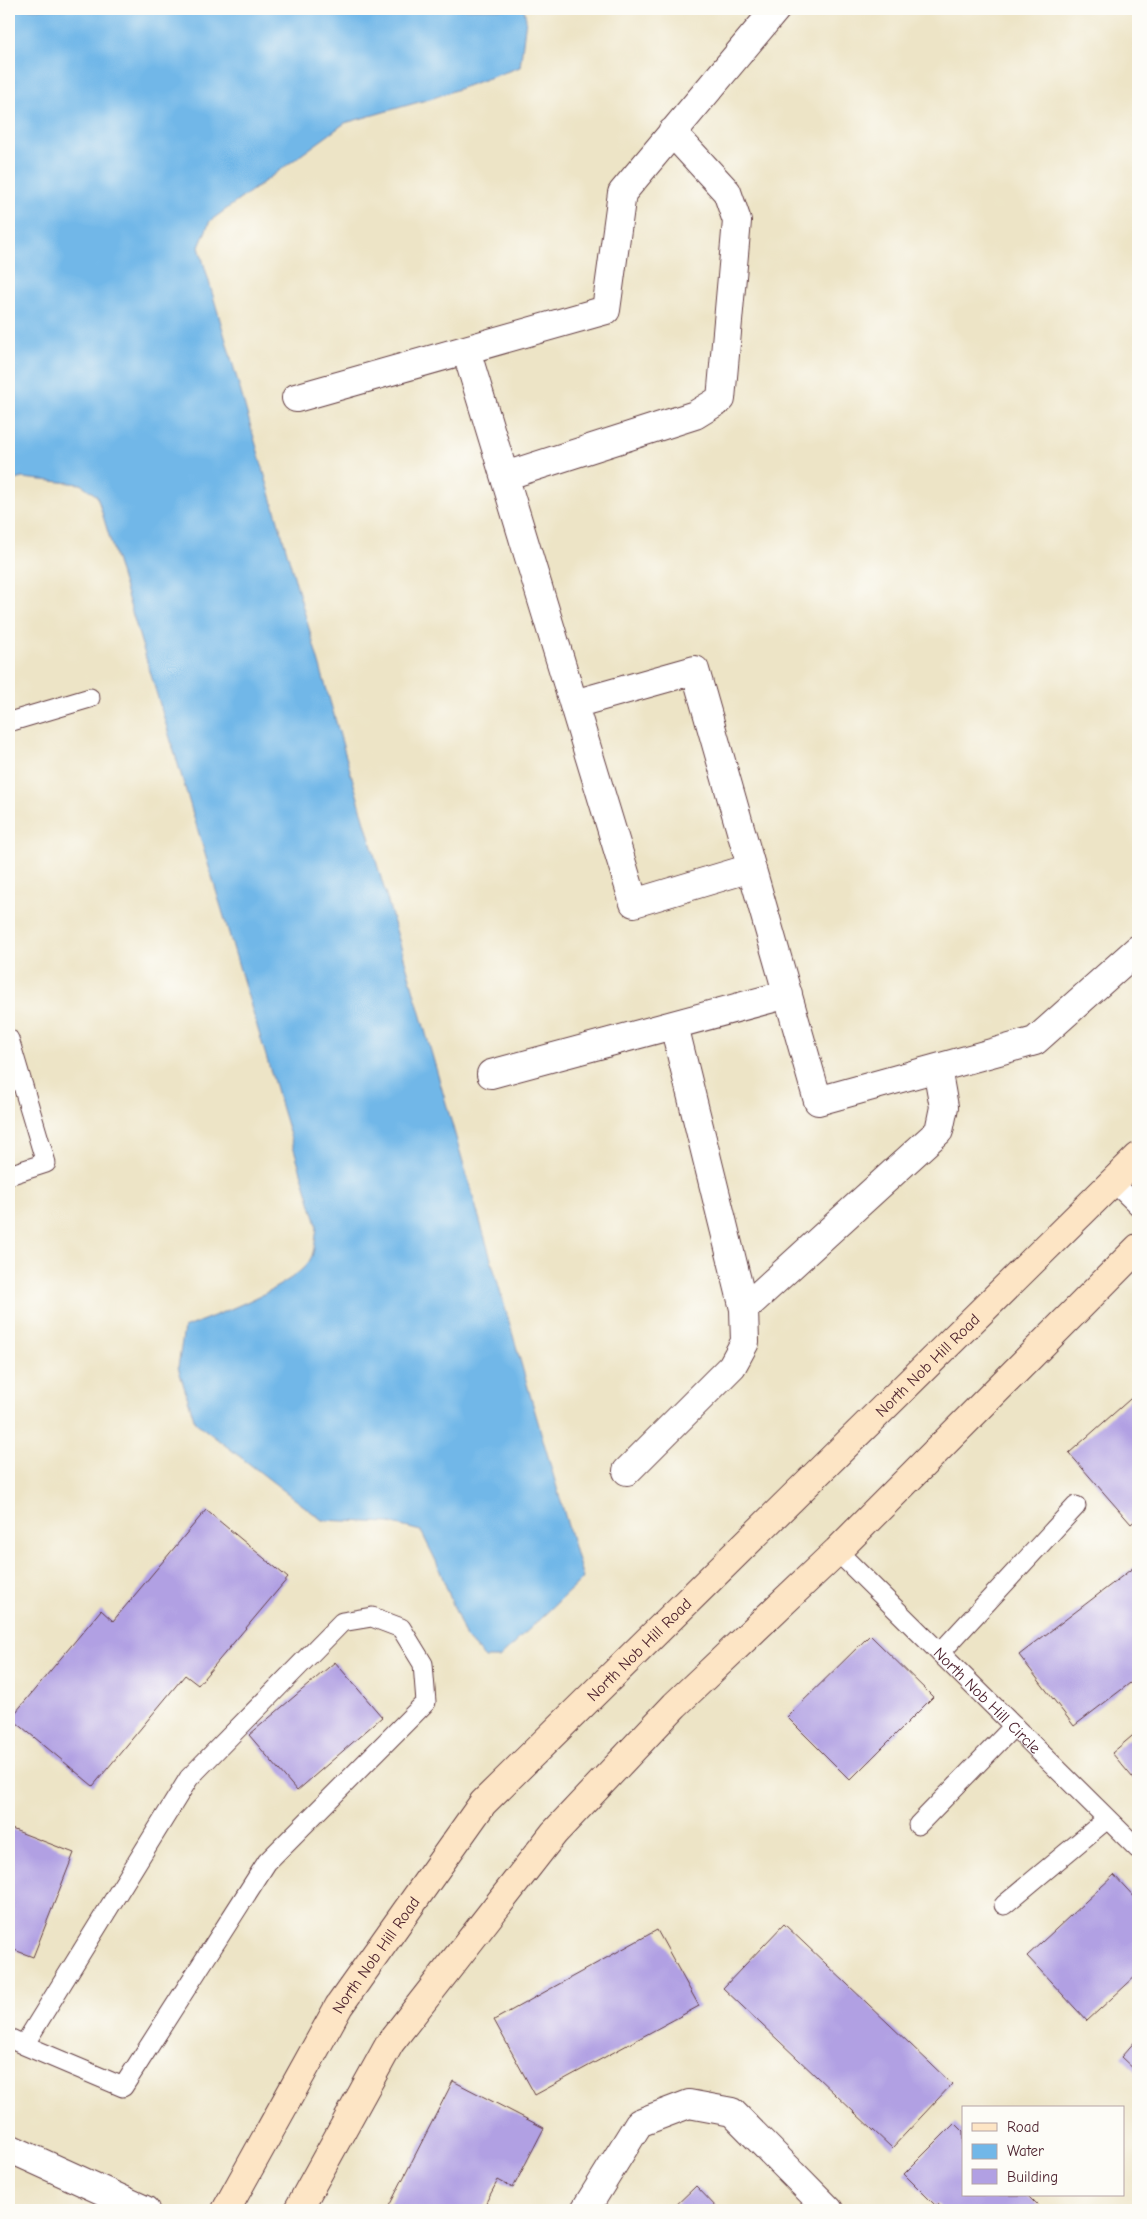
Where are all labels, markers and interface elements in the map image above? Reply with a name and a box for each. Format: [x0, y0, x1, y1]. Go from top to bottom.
street label: North Nob Hill Road [872, 1310, 984, 1421]
street label: North Nob Hill Road [584, 1595, 695, 1705]
street label: North Nob Hill Circle [930, 1644, 1044, 1758]
street label: North Nob Hill Road [329, 1893, 424, 2017]
legend [962, 2106, 1124, 2196]
text: Road [1007, 2118, 1039, 2136]
text: Water [1007, 2142, 1044, 2160]
text: Building [1007, 2168, 1058, 2186]

